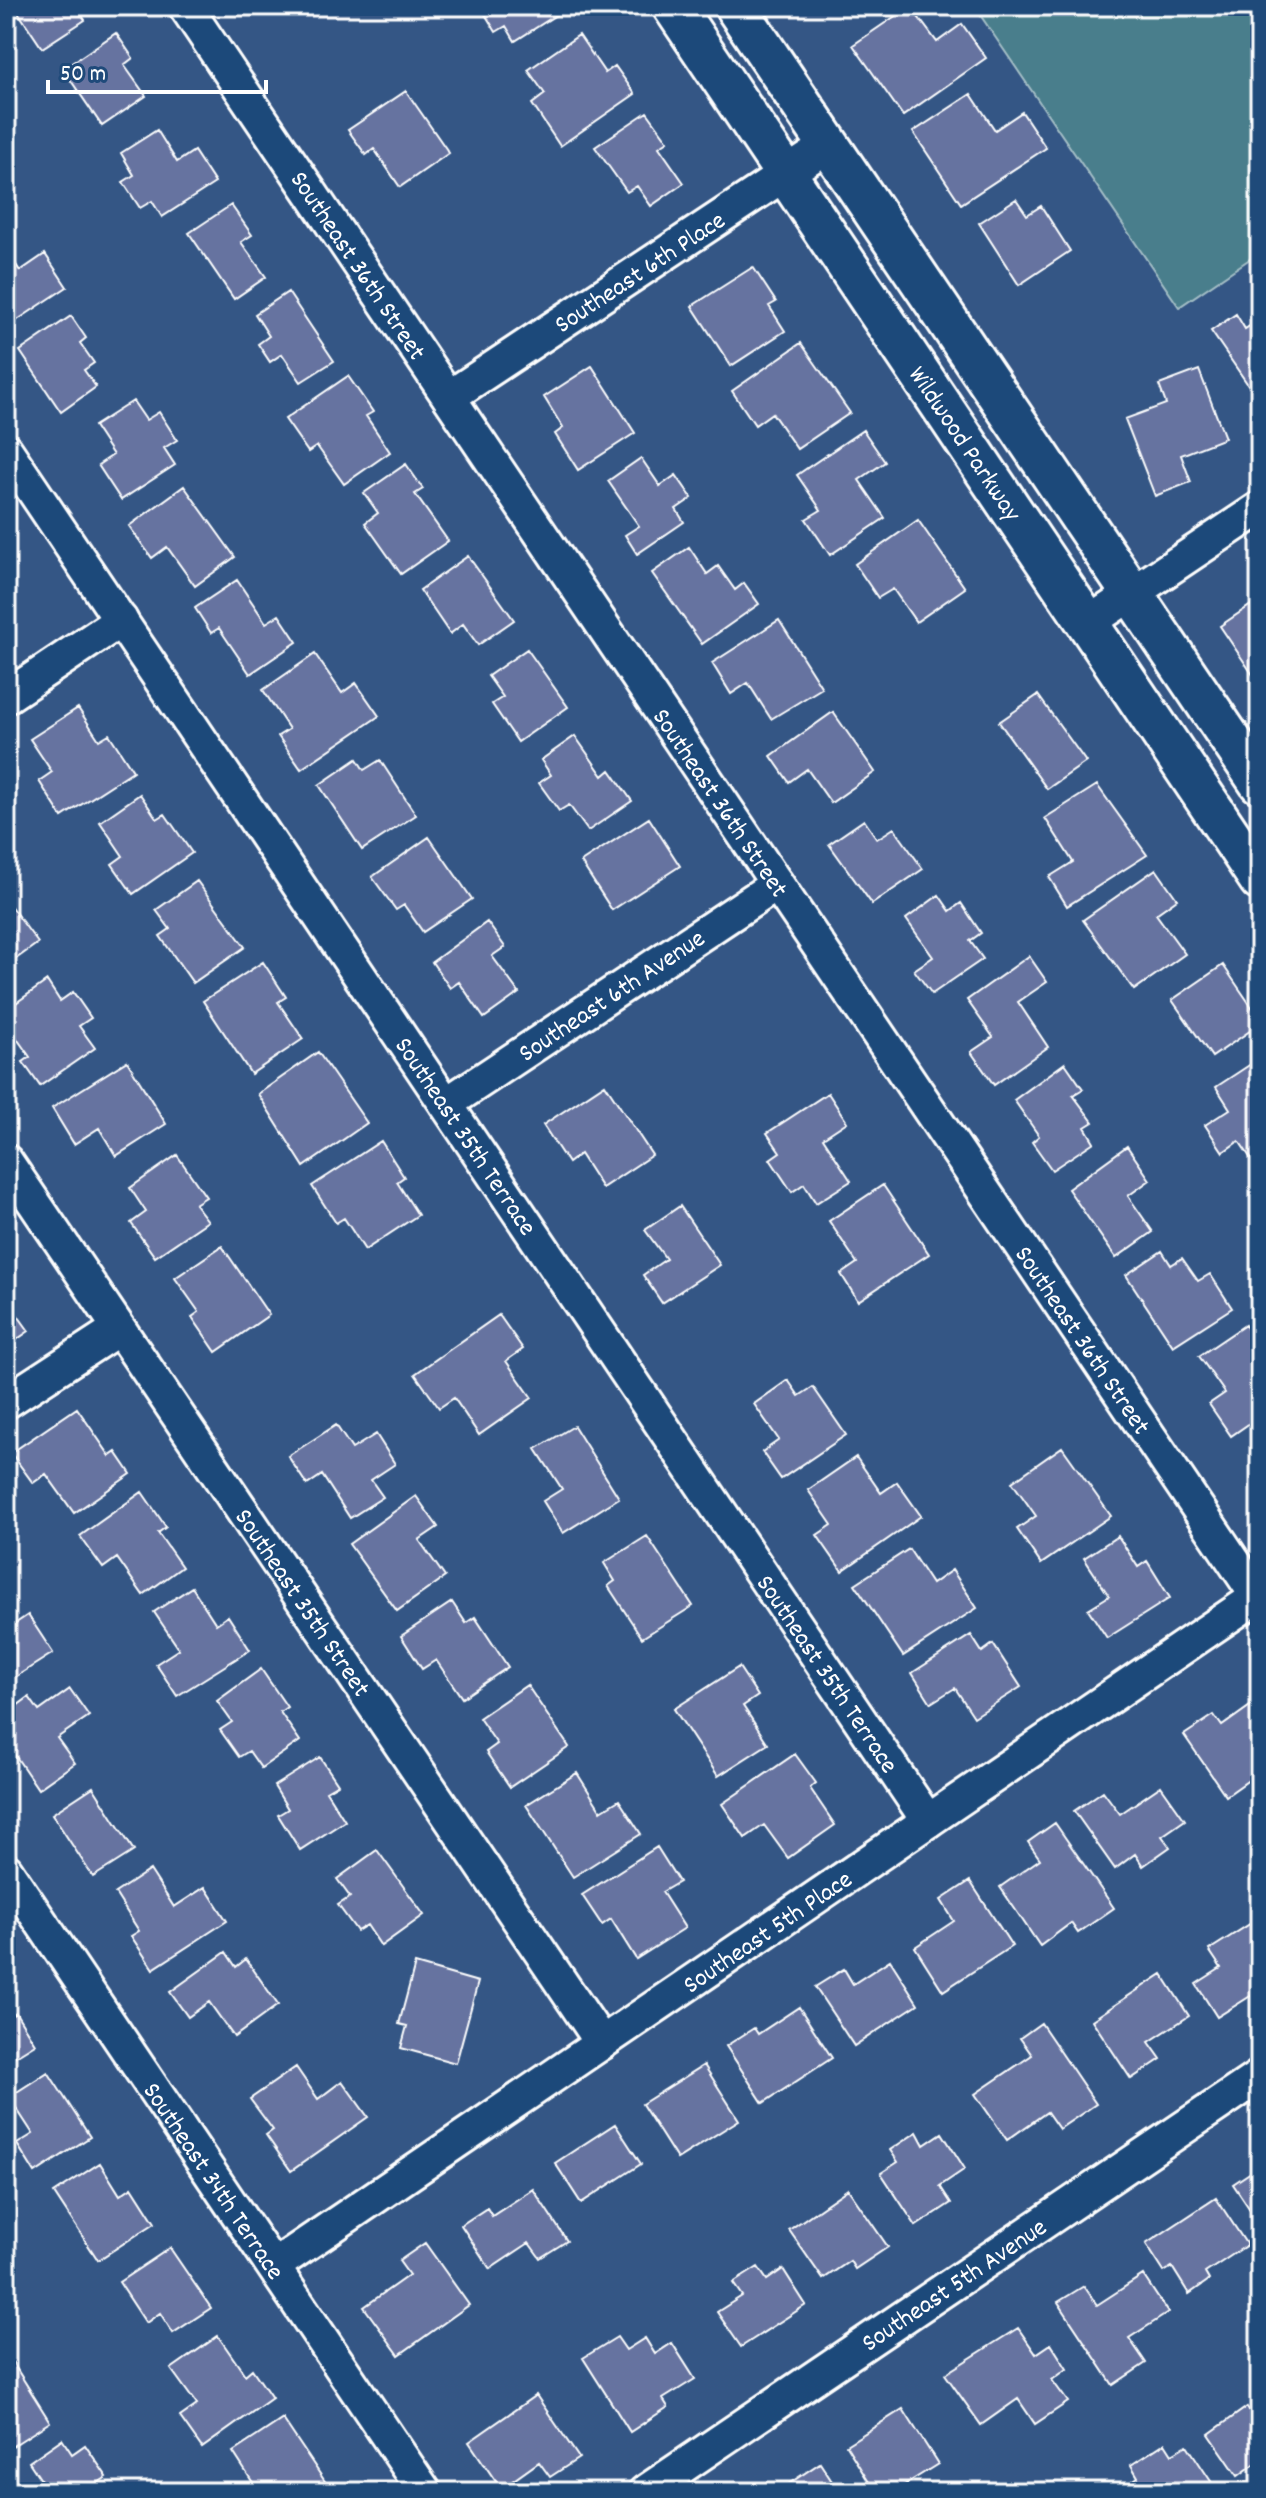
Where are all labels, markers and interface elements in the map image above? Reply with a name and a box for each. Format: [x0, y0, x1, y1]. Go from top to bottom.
scale bar [48, 44, 266, 94]
text: 50 m [60, 58, 106, 92]
street label: Southeast 36th Street [279, 165, 434, 369]
street label: Southeast 6th Place [548, 204, 734, 344]
street label: Wildwood Parkway [898, 360, 1029, 530]
street label: Southeast 36th Street [642, 702, 796, 906]
street label: Southeast 6th Avenue [512, 922, 714, 1073]
street label: Southeast 35th Terrace [384, 1031, 544, 1244]
street label: Southeast 36th Street [1004, 1239, 1158, 1444]
street label: Southeast 35th Street [224, 1502, 378, 1706]
street label: Southeast 35th Terrace [745, 1568, 906, 1782]
street label: Southeast 5th Place [677, 1863, 861, 2004]
street label: Southeast 34th Terrace [132, 2076, 292, 2288]
street label: Southeast 5th Avenue [855, 2210, 1055, 2363]

